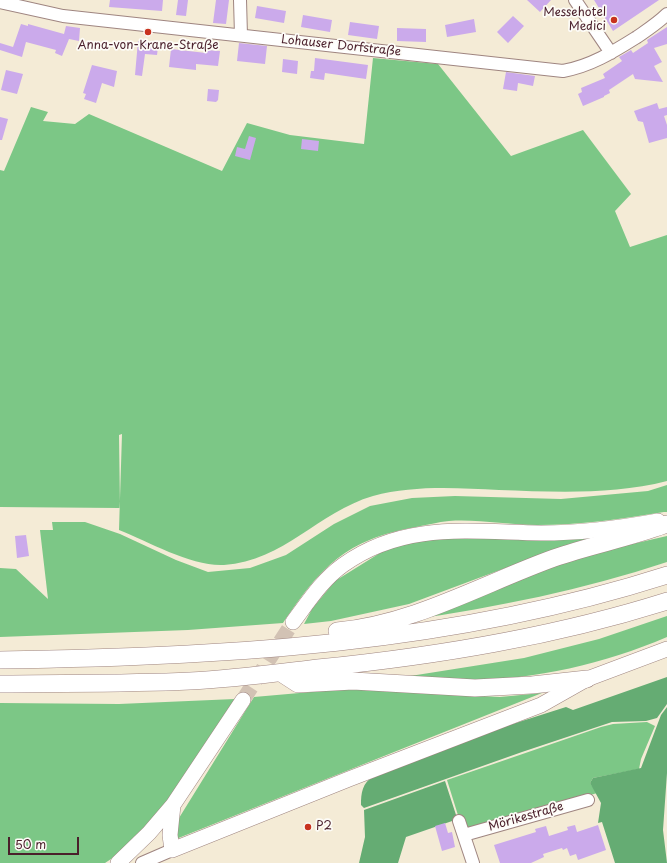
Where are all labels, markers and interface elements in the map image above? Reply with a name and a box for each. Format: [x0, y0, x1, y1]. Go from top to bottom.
place label: Messehotel Medici [543, 6, 606, 34]
marker: Messehotel Medici [609, 15, 619, 25]
marker: Anna-von-Krane-Straße [143, 27, 153, 37]
street label: Lohauser Dorfstraße [280, 33, 402, 59]
place label: Anna-von-Krane-Straße [77, 39, 219, 53]
street label: Mörikestraße [487, 799, 565, 835]
place label: P2 [316, 820, 332, 834]
marker: P2 [303, 822, 313, 832]
scale bar [10, 829, 81, 855]
text: 50 m [15, 835, 46, 853]

